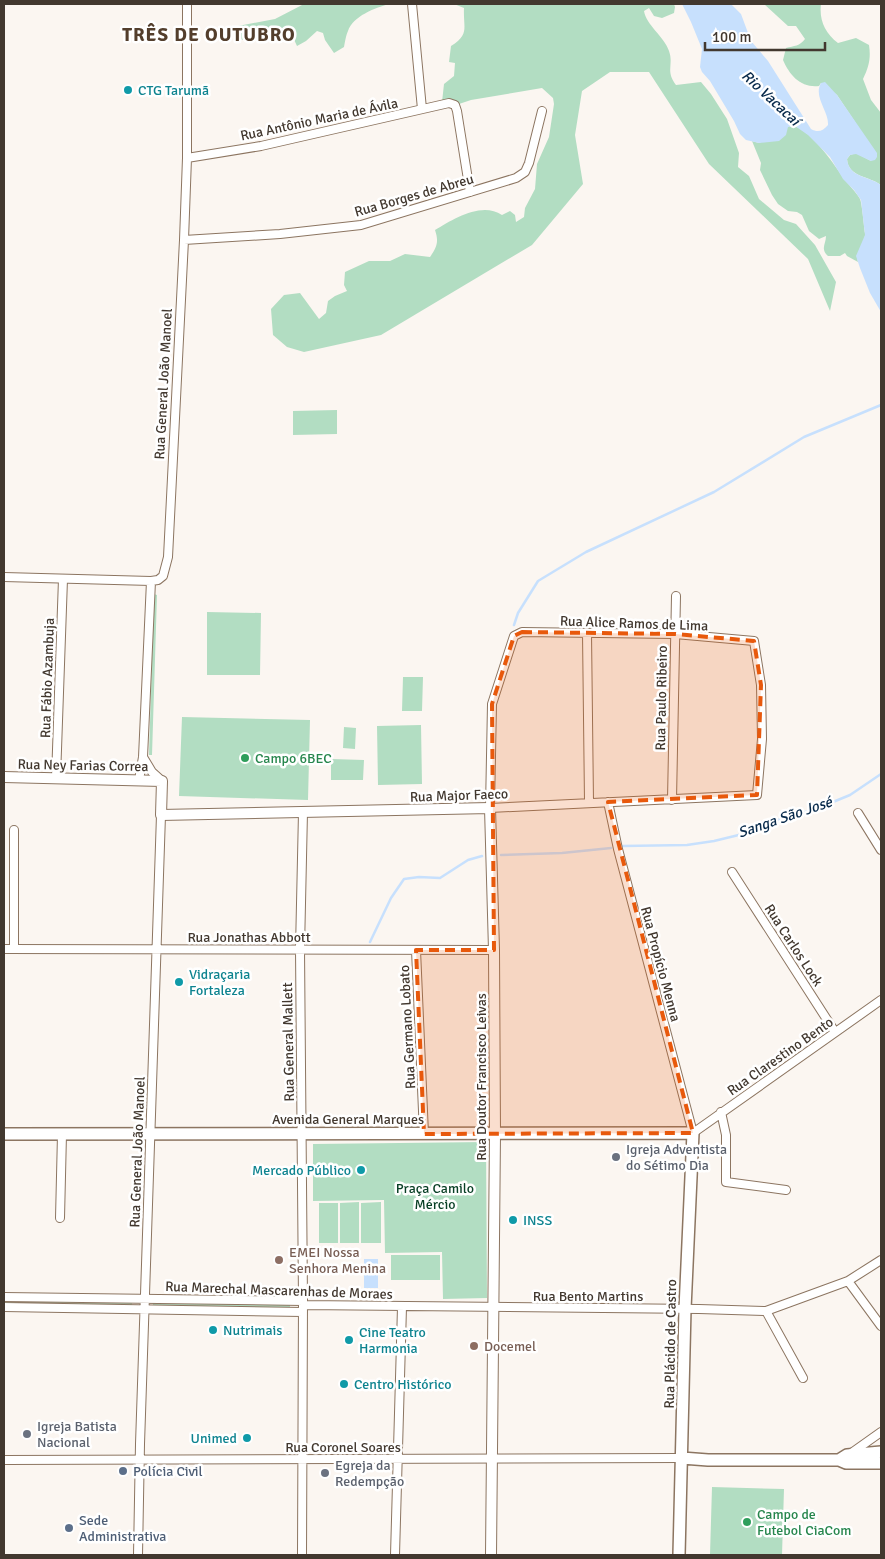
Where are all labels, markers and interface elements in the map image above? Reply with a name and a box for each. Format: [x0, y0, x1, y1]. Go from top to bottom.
scale bar [705, 20, 825, 52]
district label: TRÊS DE OUTUBRO [122, 23, 296, 47]
text: 100 m [712, 28, 752, 46]
water label: Rio Vacacaí [738, 66, 806, 132]
place label: CTG Tarumã [138, 82, 209, 99]
marker: CTG Tarumã [122, 84, 134, 96]
street label: Rua Antônio Maria de Ávila [239, 94, 400, 145]
street label: Rua Borges de Abreu [353, 170, 476, 221]
street label: Rua General João Manoel [151, 308, 176, 460]
street label: Rua Alice Ramos de Lima [559, 612, 708, 635]
street label: Rua Fábio Azambuja [37, 618, 58, 739]
street label: Rua Paulo Ribeiro [652, 645, 671, 751]
place label: Campo 6BEC [255, 750, 332, 767]
marker: Campo 6BEC [239, 752, 251, 764]
street label: Rua Ney Farias Correa [17, 756, 149, 775]
street label: Rua Major Faeco [410, 785, 509, 806]
water label: Sanga São José [735, 792, 836, 842]
street label: Rua Carlos Lock [761, 901, 827, 990]
street label: Rua Propício Menna [637, 905, 684, 1024]
street label: Rua Jonathas Abbott [187, 929, 311, 946]
street label: Rua Germano Lobato [396, 965, 419, 1089]
place label: Vidraçaria Fortaleza [189, 966, 250, 999]
marker: Vidraçaria Fortaleza [173, 976, 185, 988]
street label: Rua General Mallett [279, 982, 298, 1102]
street label: Rua Doutor Francisco Leivas [473, 993, 490, 1161]
street label: Rua Clarestino Bento [724, 1013, 837, 1099]
street label: Rua General João Manoel [126, 1076, 149, 1228]
street label: Avenida General Marques [272, 1111, 424, 1128]
place label: Igreja Adventista do Sétimo Dia [626, 1141, 727, 1174]
marker: Igreja Adventista do Sétimo Dia [610, 1151, 622, 1163]
place label: Mercado Público [252, 1162, 351, 1179]
marker: Mercado Público [355, 1164, 367, 1176]
park label: Praça Camilo Mércio [396, 1180, 474, 1213]
place label: INSS [523, 1212, 552, 1229]
marker: INSS [507, 1214, 519, 1226]
place label: EMEI Nossa Senhora Menina [289, 1244, 386, 1277]
marker: EMEI Nossa Senhora Menina [273, 1254, 285, 1266]
street label: Rua Marechal Mascarenhas de Moraes [165, 1278, 393, 1303]
street label: Rua Plácido de Castro [661, 1279, 680, 1409]
street label: Rua Bento Martins [533, 1288, 643, 1305]
place label: Nutrimais [223, 1322, 282, 1339]
marker: Nutrimais [207, 1324, 219, 1336]
place label: Cine Teatro Harmonia [359, 1324, 426, 1357]
marker: Cine Teatro Harmonia [343, 1334, 355, 1346]
place label: Docemel [484, 1338, 536, 1355]
marker: Docemel [468, 1340, 480, 1352]
place label: Centro Histórico [354, 1376, 452, 1393]
marker: Centro Histórico [338, 1378, 350, 1390]
place label: Igreja Batista Nacional [37, 1418, 117, 1451]
marker: Igreja Batista Nacional [21, 1428, 33, 1440]
place label: Unimed [191, 1430, 237, 1447]
marker: Unimed [241, 1432, 253, 1444]
street label: Rua Coronel Soares [285, 1439, 401, 1456]
place label: Egreja da Redempção [335, 1457, 404, 1490]
place label: Polícia Civil [133, 1463, 203, 1480]
marker: Polícia Civil [117, 1465, 129, 1477]
marker: Egreja da Redempção [319, 1467, 331, 1479]
place label: Campo de Futebol CiaCom [757, 1506, 851, 1539]
place label: Sede Administrativa [79, 1512, 166, 1545]
marker: Campo de Futebol CiaCom [741, 1516, 753, 1528]
marker: Sede Administrativa [63, 1522, 75, 1534]

